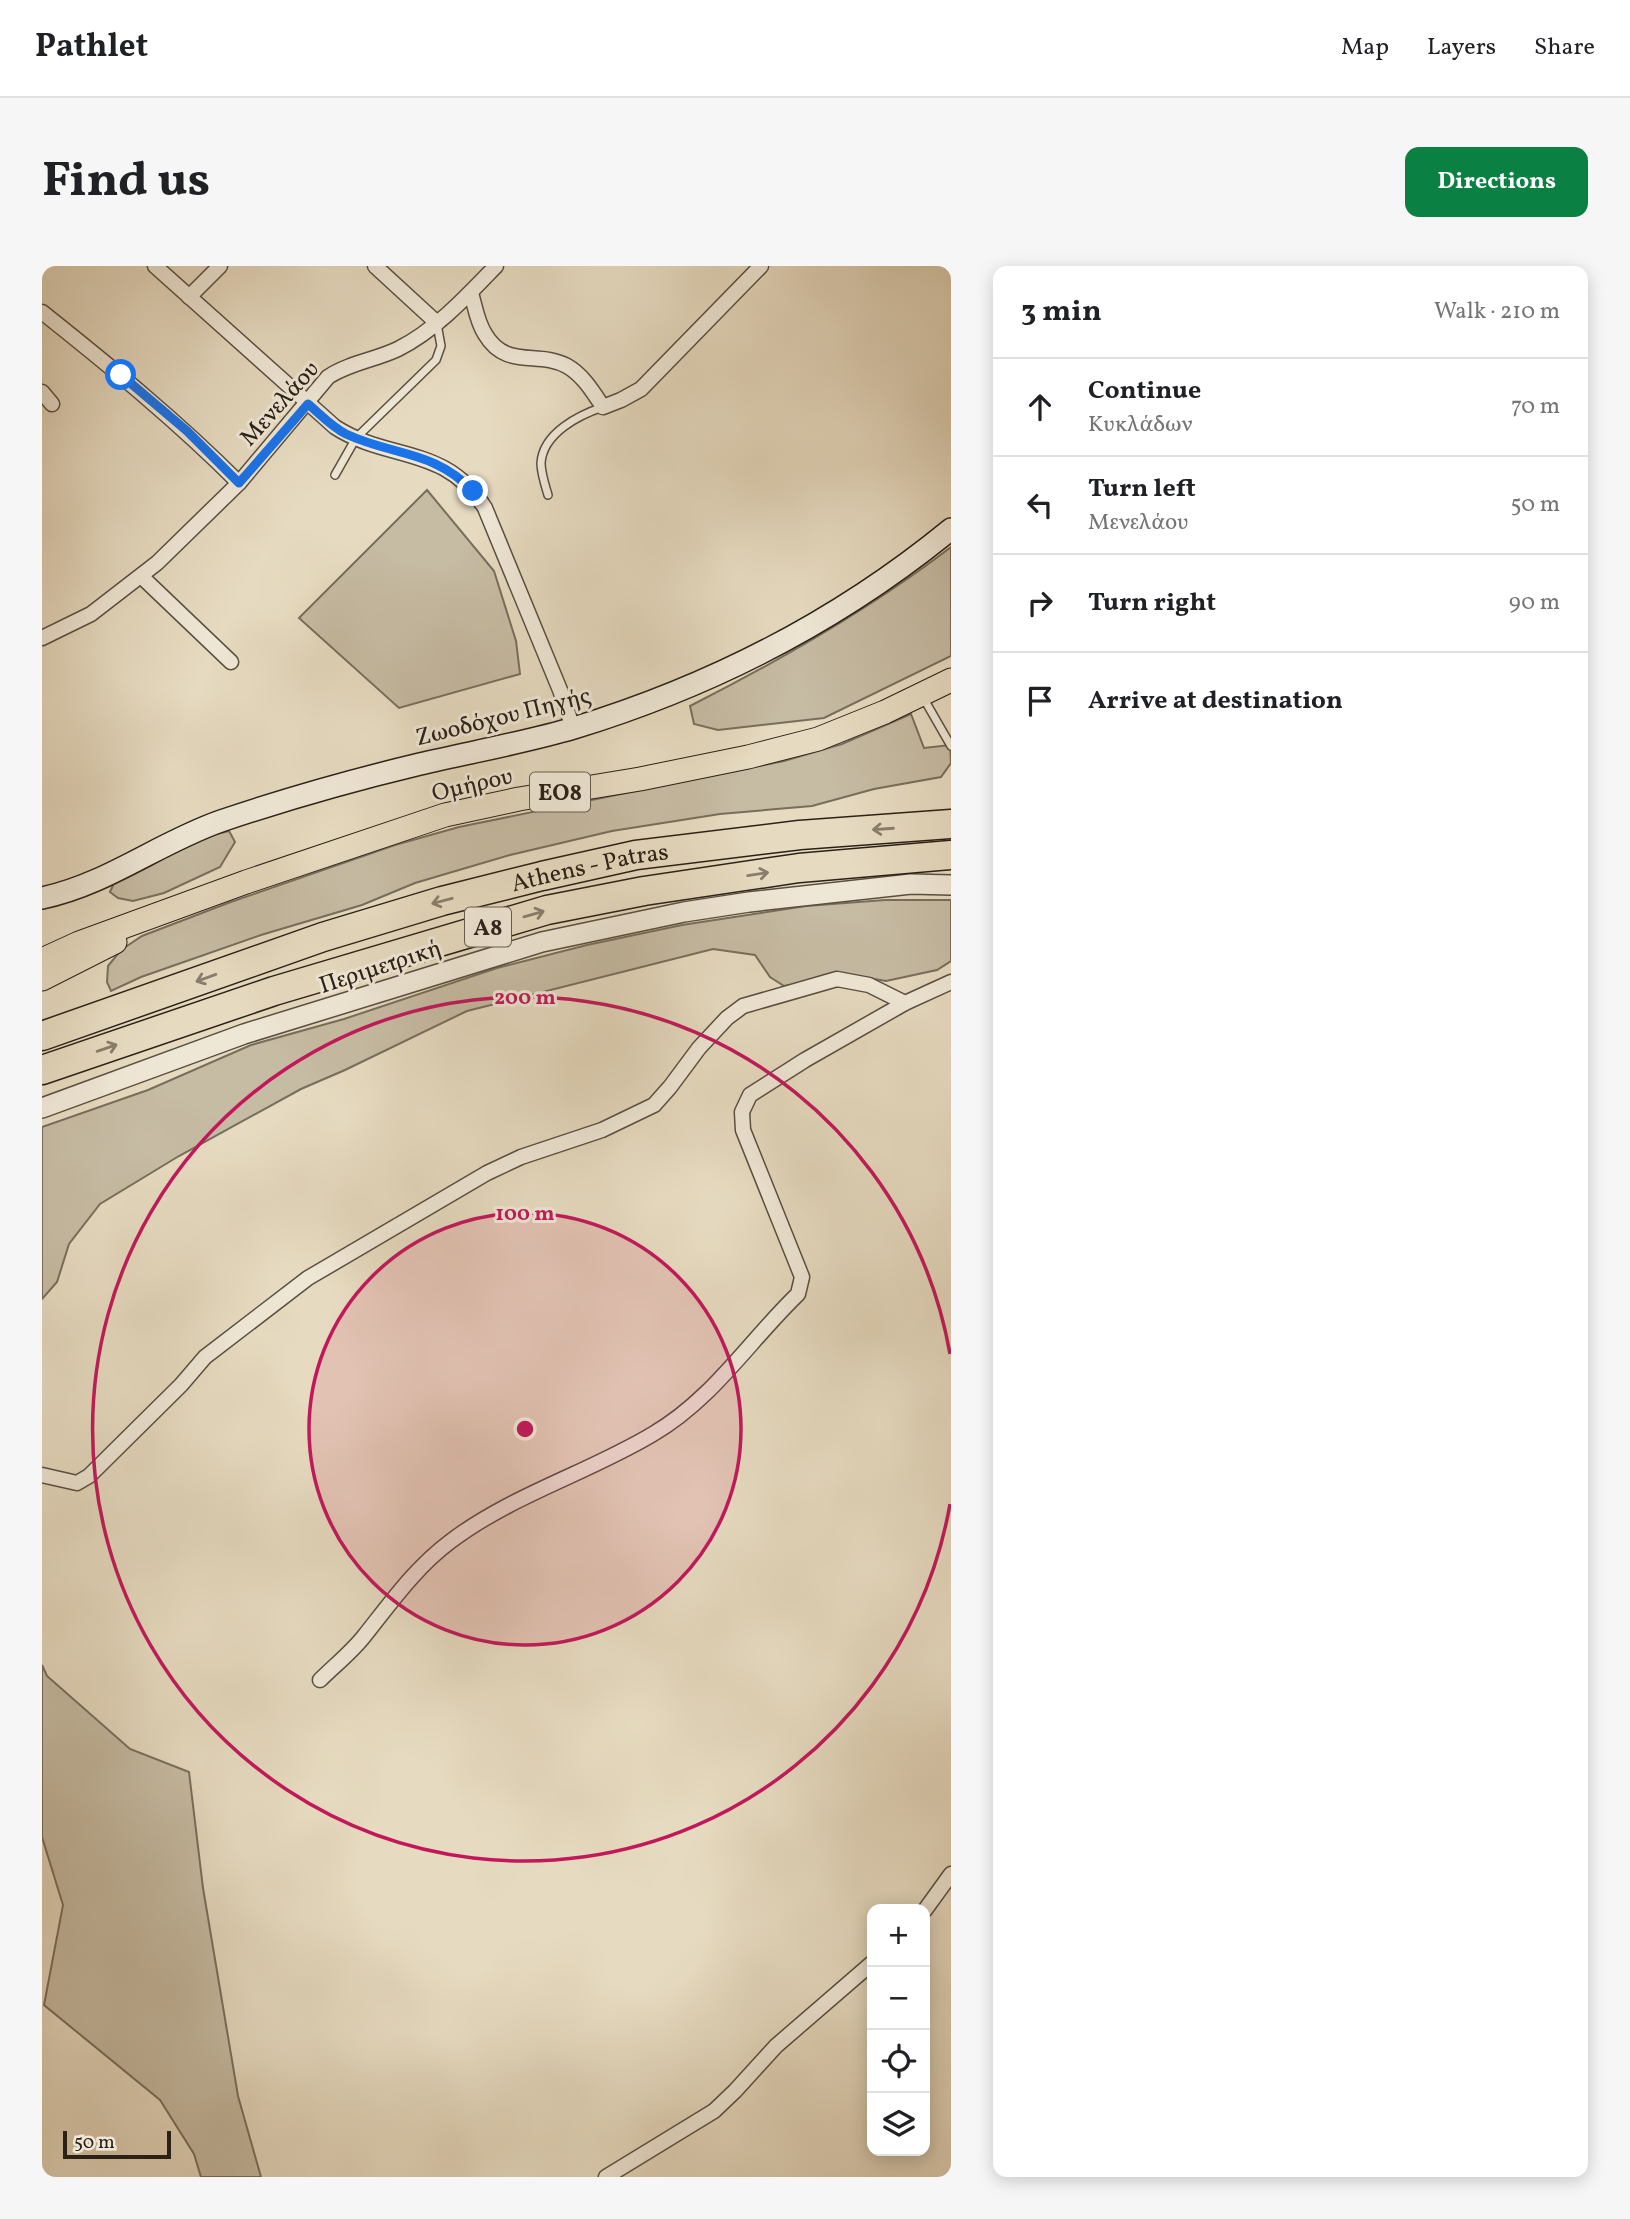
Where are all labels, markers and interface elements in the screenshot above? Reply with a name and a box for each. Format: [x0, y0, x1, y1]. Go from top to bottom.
text: Pathlet [35, 25, 148, 71]
text: Map [1341, 31, 1389, 65]
text: Layers [1427, 31, 1496, 65]
text: Share [1534, 31, 1595, 65]
button: Directions [1405, 147, 1588, 217]
text: Find us [42, 148, 210, 217]
text: 3 min [1021, 291, 1102, 333]
text: Walk · 210 m [1434, 296, 1560, 328]
street label: Μενελάου [233, 354, 328, 455]
route start [105, 359, 136, 390]
text: Continue [1088, 373, 1201, 409]
icon: ahead [1021, 388, 1059, 426]
text: 70 m [1511, 391, 1560, 423]
text: Κυκλάδων [1088, 409, 1192, 441]
text: Turn left [1088, 471, 1196, 507]
route end [457, 475, 488, 506]
icon: left [1021, 486, 1059, 524]
text: 50 m [1511, 489, 1560, 521]
text: Μενελάου [1088, 507, 1188, 539]
icon: right [1021, 584, 1059, 622]
text: Turn right [1088, 585, 1216, 621]
text: 90 m [1509, 587, 1560, 619]
street label: Ζωοδόχου Πηγής [412, 680, 595, 756]
icon: arrive [1021, 682, 1059, 720]
text: Arrive at destination [1088, 683, 1343, 719]
street label: Ομήρου [429, 760, 516, 812]
road number: ΕΟ8 [530, 772, 590, 812]
one-way arrow [872, 823, 895, 836]
street label: Athens - Patras [508, 836, 671, 902]
one-way arrow [746, 867, 769, 880]
one-way arrow [431, 896, 453, 909]
one-way arrow [522, 907, 545, 920]
road number: Α8 [465, 908, 511, 946]
street label: Περιμετρική [315, 932, 446, 1004]
one-way arrow [195, 973, 217, 985]
text: 200 m [494, 984, 556, 1013]
one-way arrow [95, 1041, 117, 1053]
text: 100 m [495, 1200, 555, 1229]
centre of rings [513, 1417, 537, 1441]
map controls [867, 1904, 930, 2156]
button: + [867, 1904, 930, 1967]
button: − [867, 1967, 930, 2030]
button: locate [867, 2030, 930, 2093]
button: layers [867, 2093, 930, 2156]
scale bar [63, 2128, 172, 2160]
text: 50 m [74, 2130, 115, 2156]

